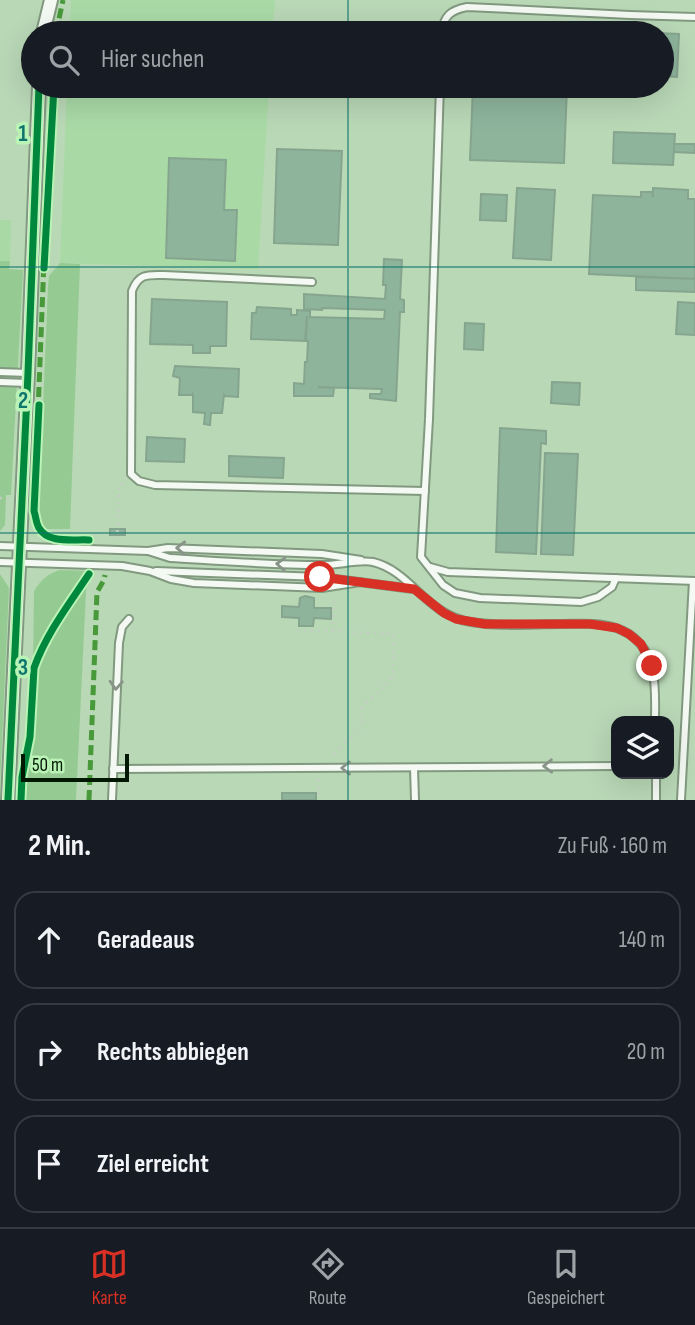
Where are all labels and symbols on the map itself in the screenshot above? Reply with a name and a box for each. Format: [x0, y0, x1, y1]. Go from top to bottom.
text: 1 [18, 120, 28, 148]
text: 2 [18, 387, 28, 415]
one-way arrow [175, 541, 186, 556]
one-way arrow [275, 556, 286, 571]
route start [304, 561, 335, 592]
route end [636, 650, 667, 681]
text: 3 [18, 654, 28, 682]
one-way arrow [109, 679, 124, 690]
scale bar [21, 751, 130, 783]
one-way arrow [542, 758, 553, 774]
one-way arrow [340, 760, 351, 776]

